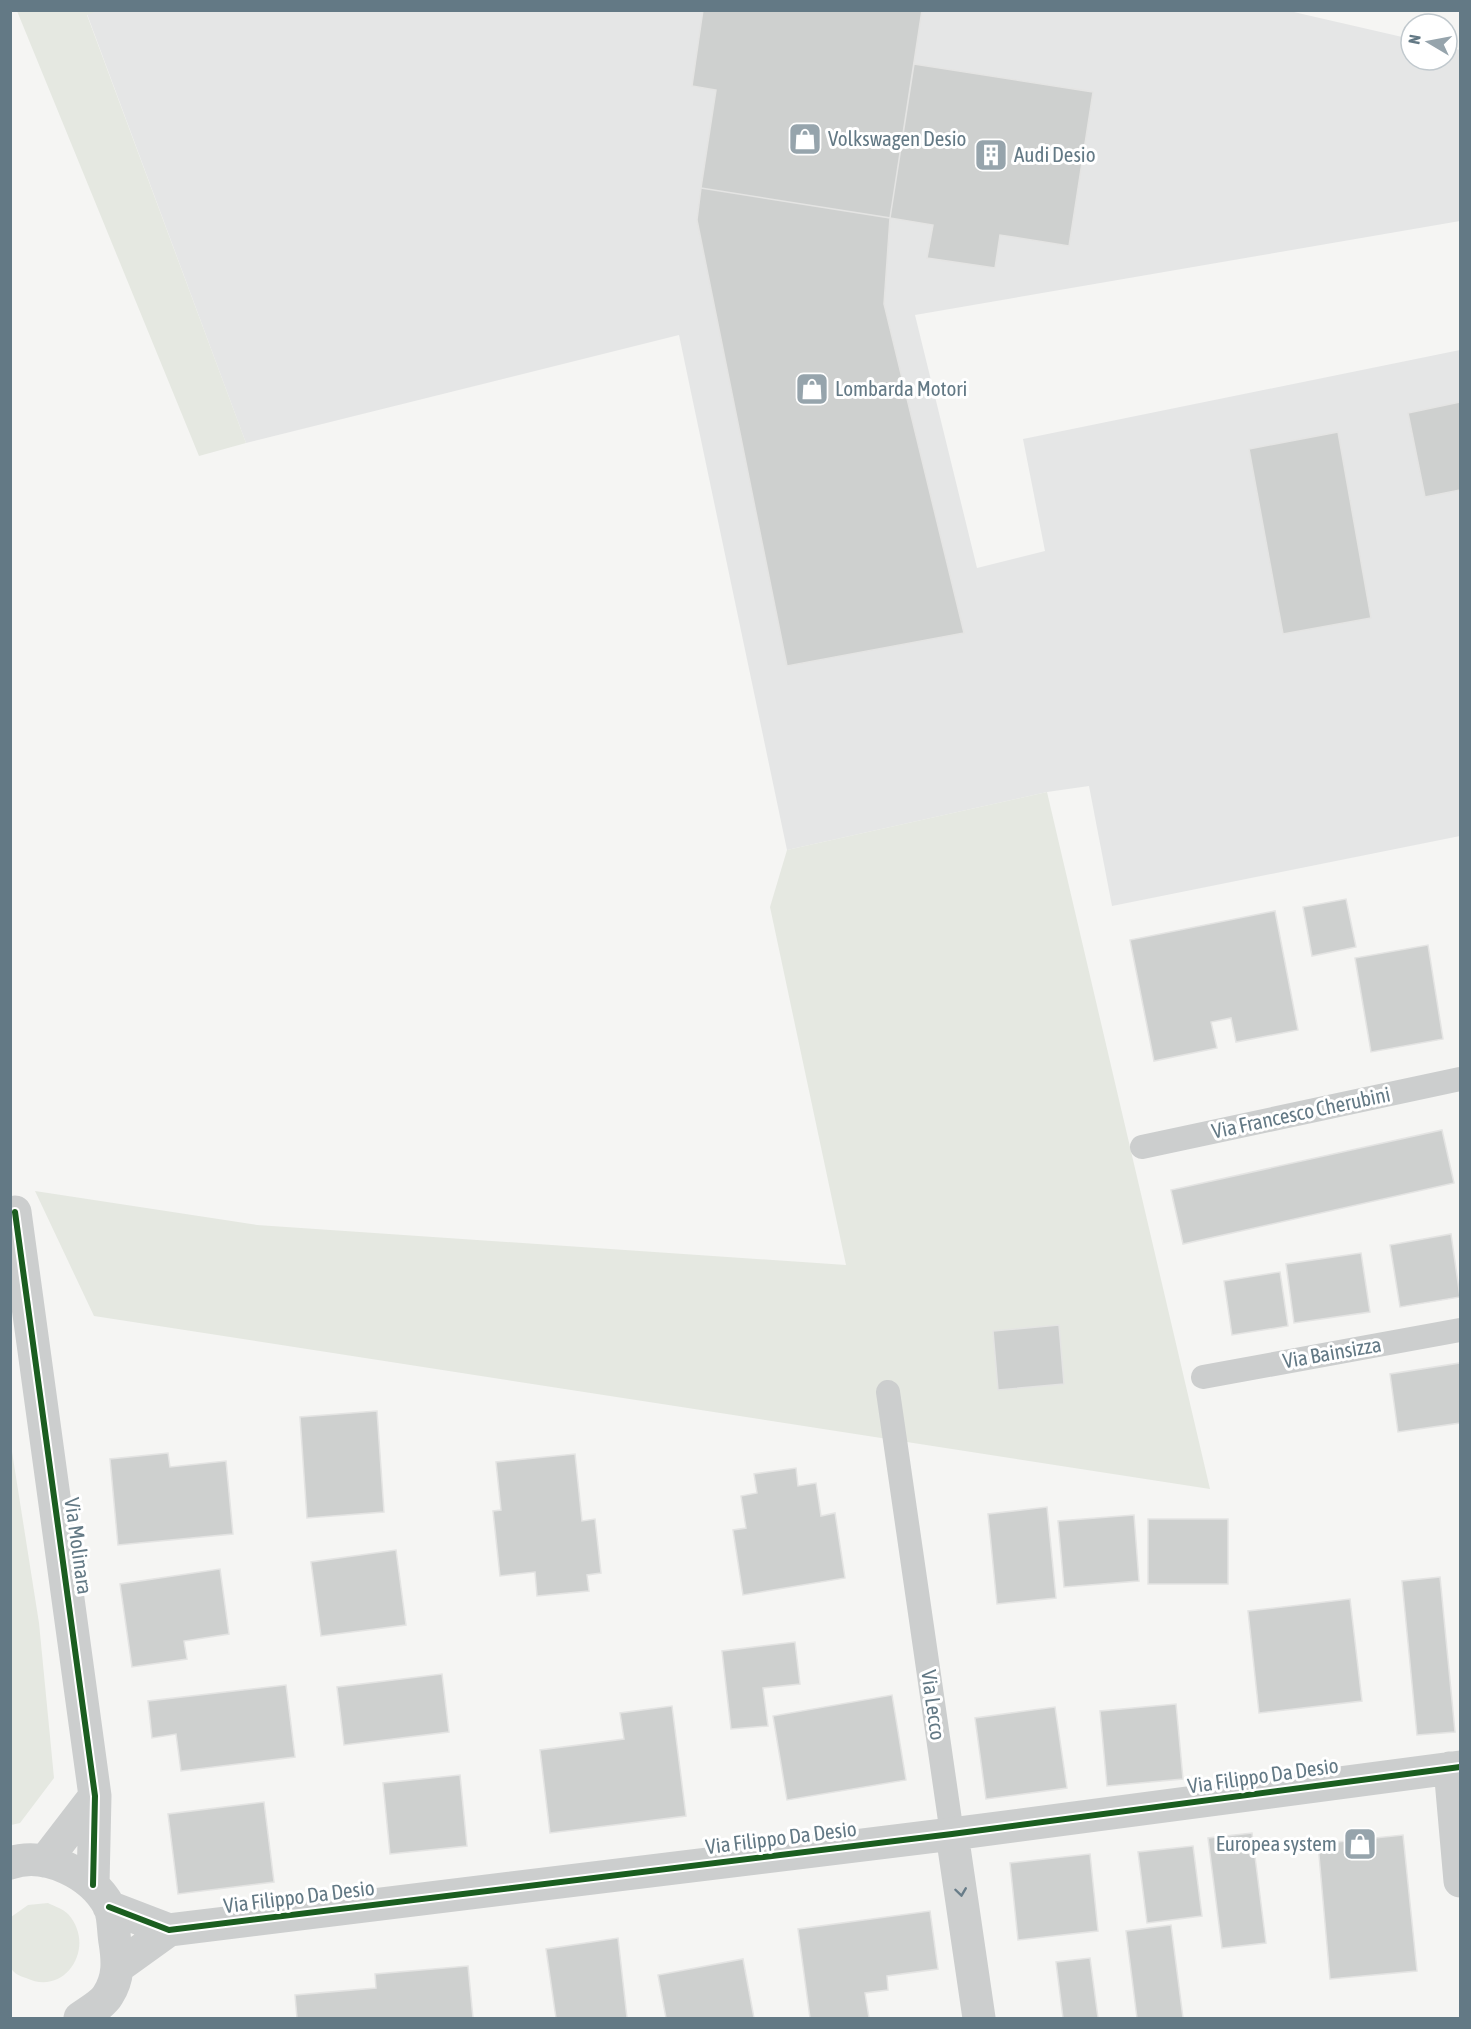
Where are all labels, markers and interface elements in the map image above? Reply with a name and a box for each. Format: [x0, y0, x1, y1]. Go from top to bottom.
north arrow [1399, 12, 1459, 72]
text: N [1405, 33, 1424, 46]
shop icon: Volkswagen Desio [787, 121, 823, 157]
place label: Volkswagen Desio [828, 126, 966, 150]
building icon: Audi Desio [973, 137, 1009, 173]
place label: Audi Desio [1014, 142, 1096, 166]
shop icon: Lombarda Motori [794, 371, 830, 407]
place label: Lombarda Motori [835, 376, 967, 400]
street label: Via Francesco Cherubini [1209, 1081, 1392, 1143]
street label: Via Bainsizza [1281, 1332, 1383, 1372]
street label: Via Molinara [60, 1496, 98, 1596]
street label: Via Lecco [917, 1668, 951, 1742]
street label: Via Filippo Da Desio [1186, 1753, 1340, 1797]
street label: Via Filippo Da Desio [704, 1816, 858, 1858]
shop icon: Europea system [1342, 1826, 1378, 1862]
place label: Europea system [1216, 1831, 1337, 1855]
street label: Via Filippo Da Desio [222, 1875, 376, 1917]
one-way arrow [954, 1887, 966, 1896]

